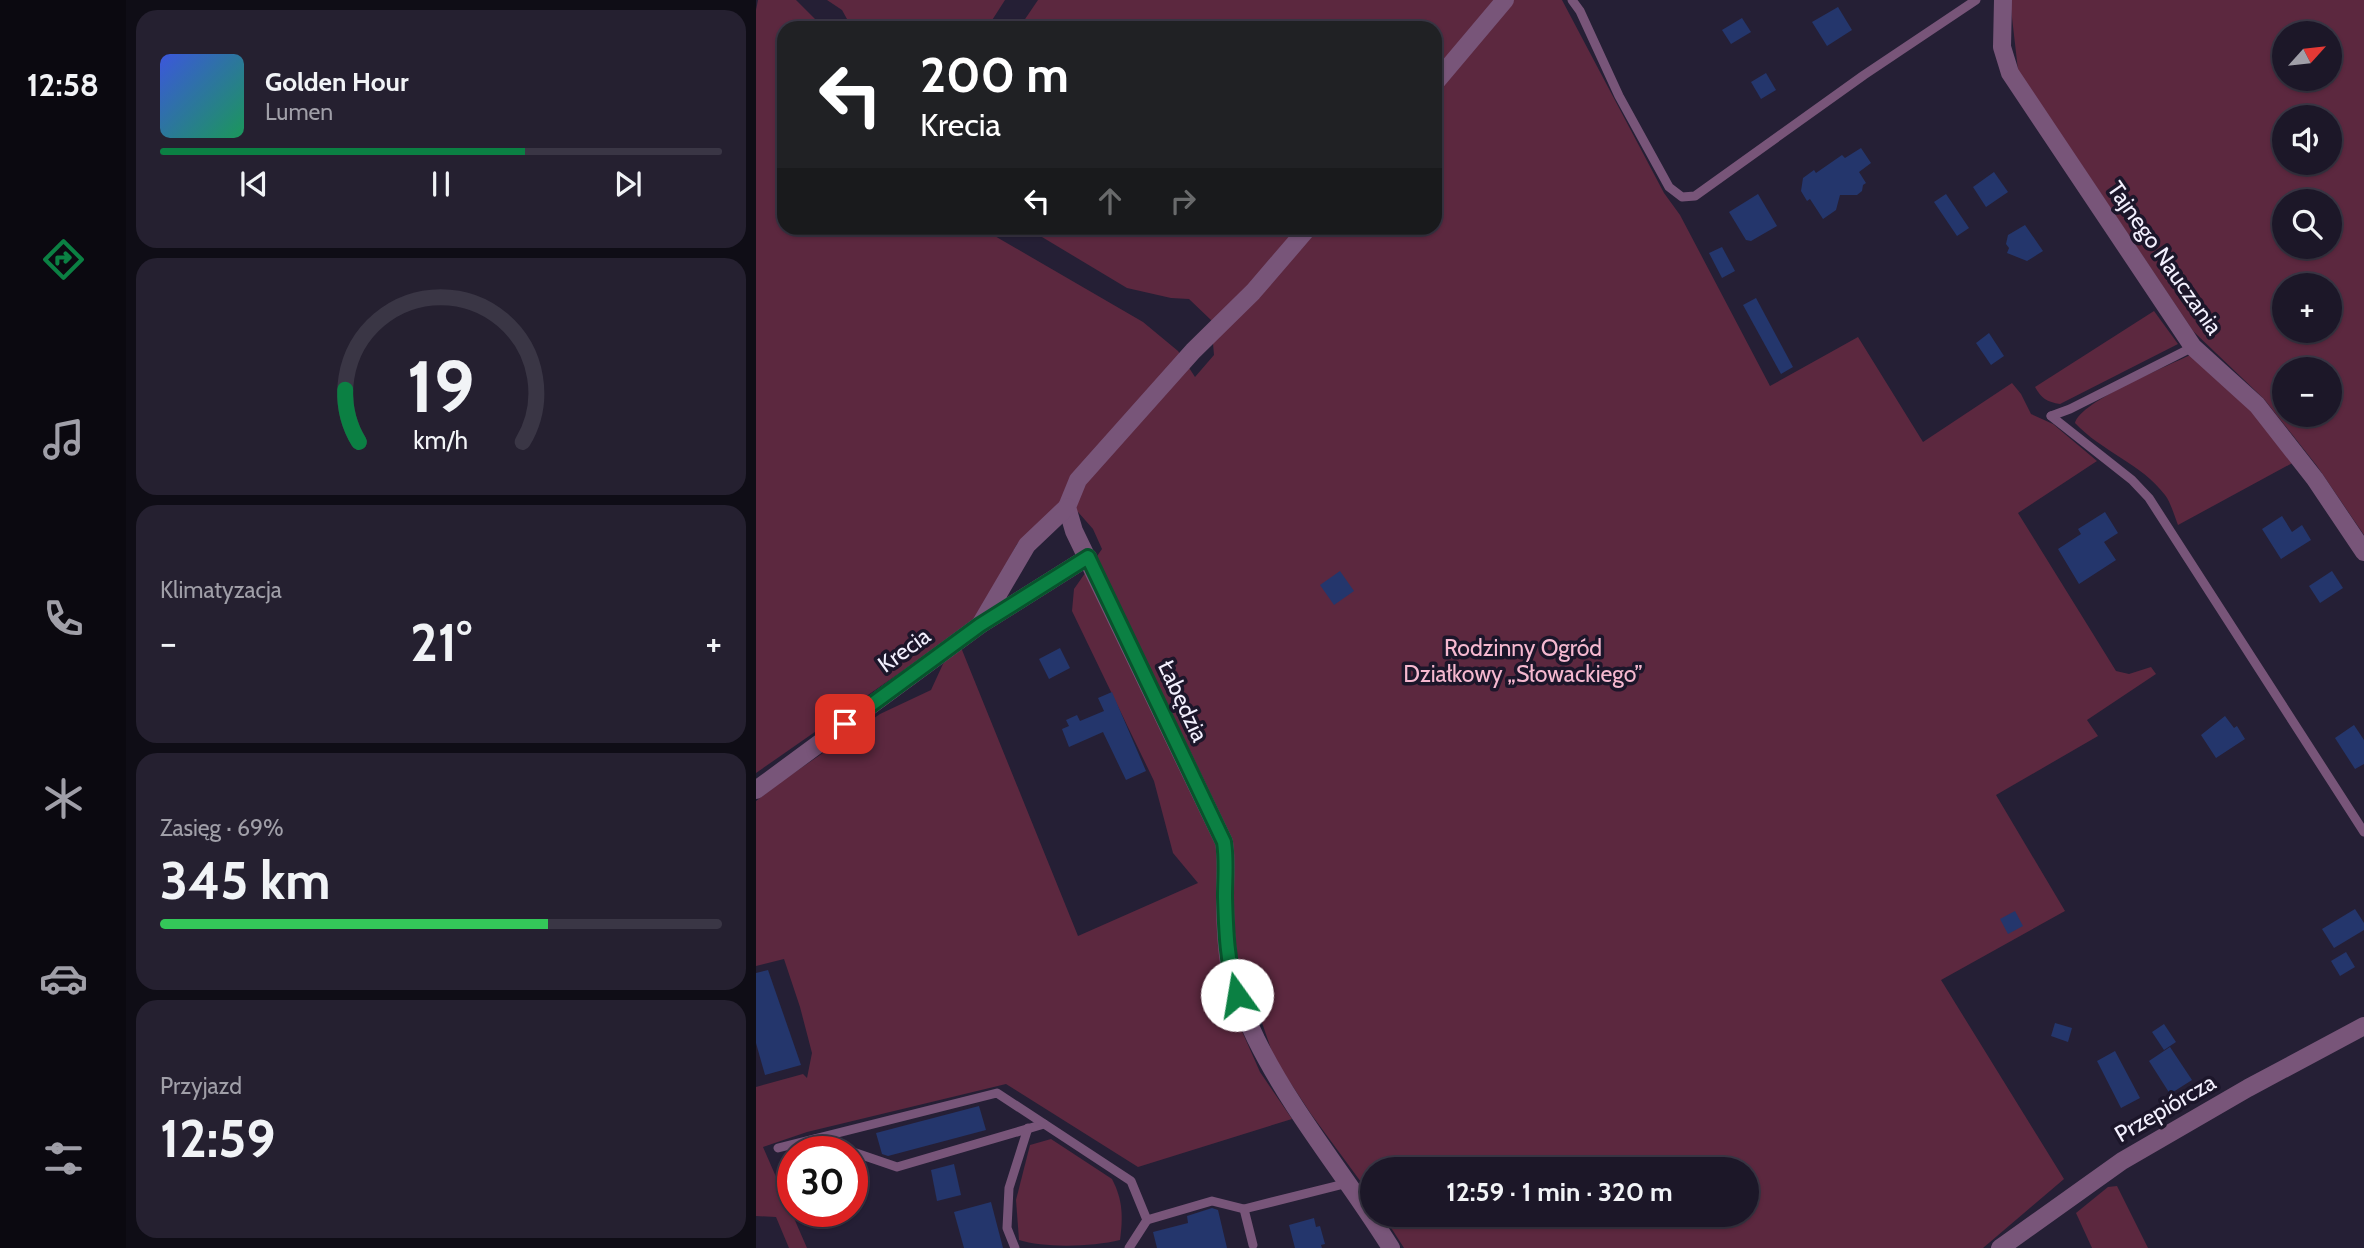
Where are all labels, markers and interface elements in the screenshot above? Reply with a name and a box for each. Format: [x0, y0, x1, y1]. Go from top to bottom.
north arrow [2272, 21, 2342, 91]
map controls [2272, 21, 2342, 427]
text: 200 m [920, 45, 1069, 104]
icon: left [805, 49, 896, 140]
text: 12:58 [27, 65, 99, 104]
text: Golden Hour [265, 66, 408, 98]
text: Lumen [265, 98, 333, 126]
text: Krecia [920, 105, 1001, 144]
button: sound [2272, 105, 2342, 175]
icon: previous [235, 165, 273, 203]
icon: pause [422, 165, 460, 203]
icon: next [609, 165, 647, 203]
street label: Tajnego Nauczania [2102, 176, 2228, 340]
icon: left [1018, 182, 1056, 220]
icon: ahead [1091, 182, 1129, 220]
icon: right [1164, 182, 1202, 220]
button: search [2272, 189, 2342, 259]
icon: directions [39, 235, 88, 284]
button: + [2272, 273, 2342, 343]
text: 19 [407, 343, 475, 431]
button: − [2272, 357, 2342, 427]
icon: music [39, 415, 88, 464]
text: km/h [414, 425, 468, 455]
text: Klimatyzacja [160, 576, 282, 604]
icon: phone [39, 594, 88, 643]
text: 21° [410, 611, 472, 674]
text: − [160, 619, 177, 666]
text: + [705, 619, 722, 666]
street label: Krecia [872, 622, 936, 678]
park label: Rodzinny Ogród Działkowy „Słowackiego” [1403, 634, 1643, 688]
street label: Łabędzia [1152, 656, 1214, 746]
pin [815, 694, 875, 754]
icon: arrive [826, 705, 864, 743]
icon: climate [39, 774, 88, 823]
text: Zasięg · 69% [160, 814, 284, 842]
text: 345 km [160, 849, 330, 912]
icon: car [39, 954, 88, 1003]
position arrow [1200, 958, 1274, 1032]
street label: Przepiórcza [2109, 1068, 2221, 1148]
text: Przyjazd [160, 1072, 242, 1100]
text: 12:59 [160, 1107, 275, 1170]
icon: filters [39, 1134, 88, 1183]
speed limit sign: 30 [777, 1136, 868, 1227]
text: 12:59 · 1 min · 320 m [1446, 1176, 1673, 1208]

